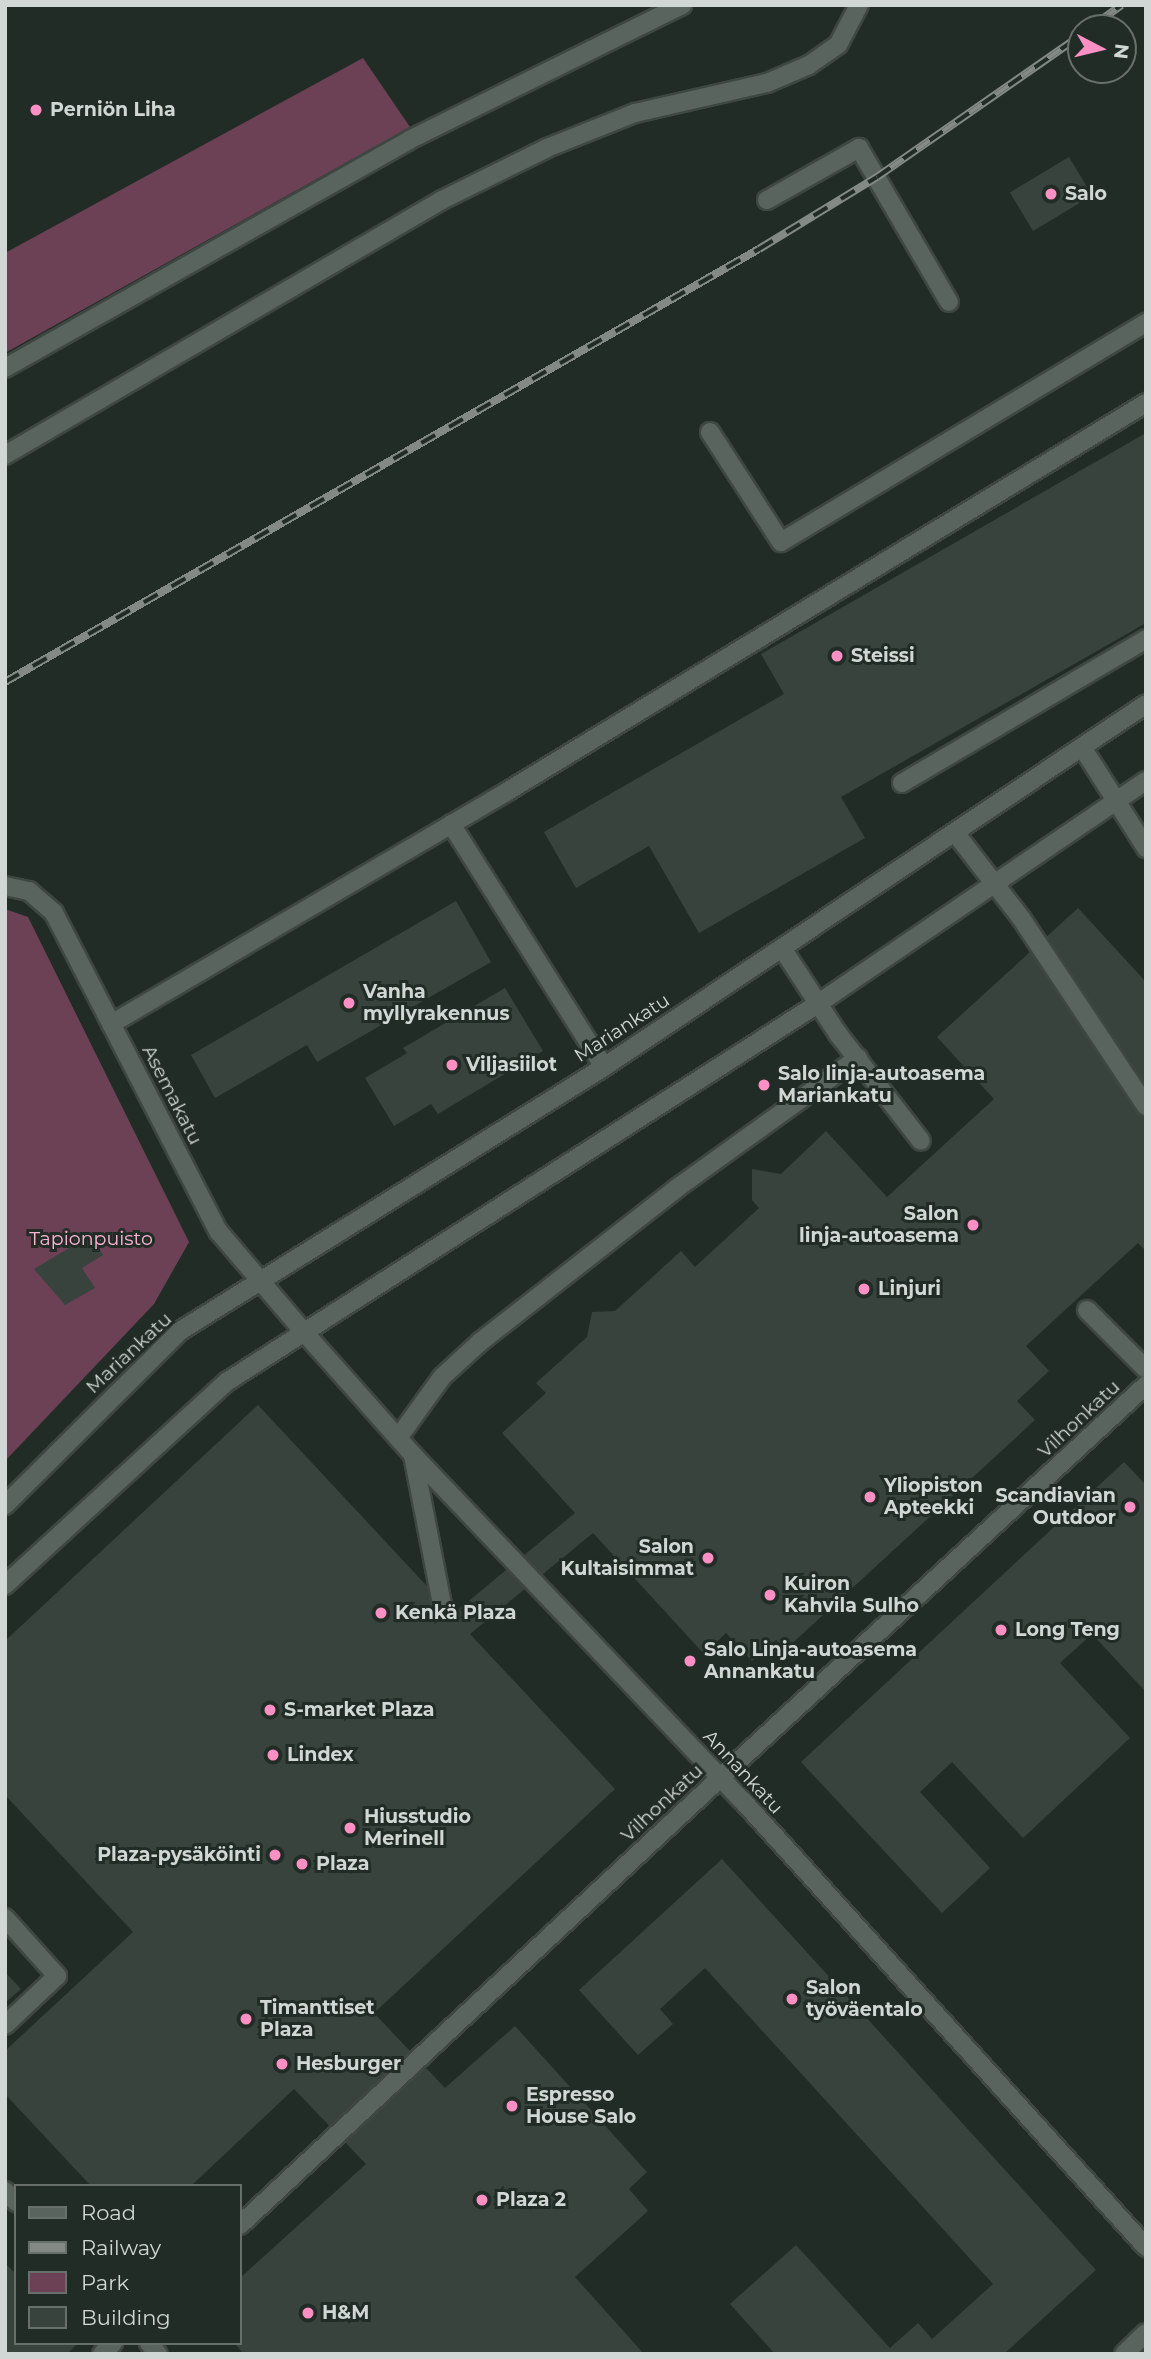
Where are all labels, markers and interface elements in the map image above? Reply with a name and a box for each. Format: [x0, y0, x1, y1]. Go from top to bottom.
north arrow [1067, 14, 1137, 84]
text: N [1109, 42, 1134, 60]
place label: Perniön Liha [50, 99, 176, 121]
marker: Perniön Liha [28, 102, 44, 118]
place label: Salo [1065, 183, 1107, 205]
marker: Salo [1043, 186, 1059, 202]
place label: Steissi [851, 645, 915, 667]
marker: Steissi [829, 648, 845, 664]
place label: Vanha myllyrakennus [363, 981, 509, 1025]
street label: Mariankatu [570, 989, 674, 1067]
marker: Vanha myllyrakennus [341, 995, 357, 1011]
street label: Asemakatu [137, 1041, 207, 1149]
place label: Viljasiilot [466, 1054, 557, 1076]
marker: Viljasiilot [444, 1057, 460, 1073]
place label: Salo linja-autoasema Mariankatu [778, 1063, 985, 1107]
marker: Salo linja-autoasema Mariankatu [756, 1077, 772, 1093]
place label: Salon linja-autoasema [799, 1203, 959, 1247]
marker: Salon linja-autoasema [965, 1217, 981, 1233]
park label: Tapionpuisto [29, 1228, 153, 1250]
place label: Linjuri [878, 1278, 941, 1300]
marker: Linjuri [856, 1281, 872, 1297]
street label: Mariankatu [81, 1308, 177, 1398]
street label: Vilhonkatu [1033, 1375, 1125, 1463]
place label: Yliopiston Apteekki [884, 1475, 983, 1519]
place label: Scandiavian Outdoor [995, 1485, 1116, 1529]
marker: Yliopiston Apteekki [862, 1489, 878, 1505]
marker: Scandiavian Outdoor [1122, 1499, 1138, 1515]
place label: Salon Kultaisimmat [560, 1536, 694, 1580]
marker: Salon Kultaisimmat [700, 1550, 716, 1566]
place label: Kuiron Kahvila Sulho [784, 1573, 919, 1617]
marker: Kuiron Kahvila Sulho [762, 1587, 778, 1603]
place label: Kenkä Plaza [395, 1602, 517, 1624]
marker: Kenkä Plaza [373, 1605, 389, 1621]
place label: Long Teng [1015, 1619, 1120, 1641]
marker: Long Teng [993, 1622, 1009, 1638]
place label: Salo Linja-autoasema Annankatu [704, 1639, 917, 1683]
marker: Salo Linja-autoasema Annankatu [682, 1653, 698, 1669]
place label: S-market Plaza [284, 1699, 435, 1721]
marker: S-market Plaza [262, 1702, 278, 1718]
street label: Annankatu [698, 1725, 788, 1819]
place label: Lindex [287, 1744, 354, 1766]
marker: Lindex [265, 1747, 281, 1763]
street label: Vilhonkatu [616, 1759, 708, 1847]
place label: Hiusstudio Merinell [364, 1806, 471, 1850]
marker: Hiusstudio Merinell [342, 1820, 358, 1836]
place label: Plaza-pysäköinti [97, 1844, 261, 1866]
marker: Plaza-pysäköinti [267, 1847, 283, 1863]
place label: Plaza [316, 1853, 369, 1875]
marker: Plaza [294, 1856, 310, 1872]
place label: Salon työväentalo [806, 1977, 923, 2021]
marker: Salon työväentalo [784, 1991, 800, 2007]
place label: Timanttiset Plaza [260, 1997, 375, 2041]
marker: Timanttiset Plaza [238, 2011, 254, 2027]
place label: Hesburger [296, 2053, 401, 2075]
marker: Hesburger [274, 2056, 290, 2072]
place label: Espresso House Salo [526, 2084, 636, 2128]
marker: Espresso House Salo [504, 2098, 520, 2114]
legend [14, 2184, 242, 2345]
place label: Plaza 2 [496, 2189, 566, 2211]
marker: Plaza 2 [474, 2192, 490, 2208]
text: Road [81, 2200, 136, 2225]
text: Railway [81, 2235, 161, 2260]
text: Park [81, 2270, 129, 2295]
place label: H&M [322, 2302, 369, 2324]
text: Building [81, 2305, 171, 2330]
marker: H&M [300, 2305, 316, 2321]

